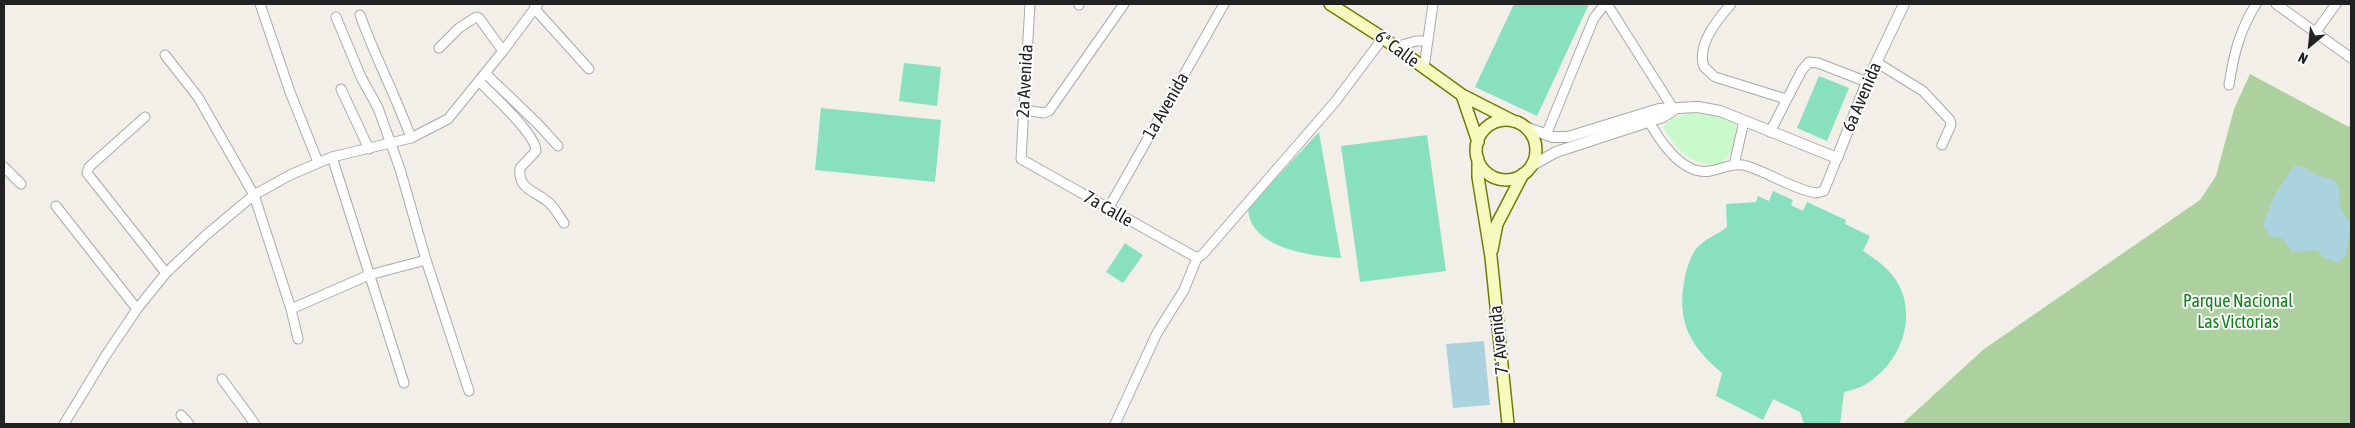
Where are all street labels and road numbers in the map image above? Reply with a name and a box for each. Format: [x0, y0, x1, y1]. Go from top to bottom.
street label: 6ª Calle [1371, 26, 1423, 72]
street label: 2a Avenida [1012, 44, 1038, 118]
street label: 6a Avenida [1838, 59, 1886, 135]
street label: 1a Avenida [1138, 69, 1194, 143]
street label: 7a Calle [1080, 186, 1136, 232]
street label: 7ª Avenida [1485, 304, 1513, 376]

